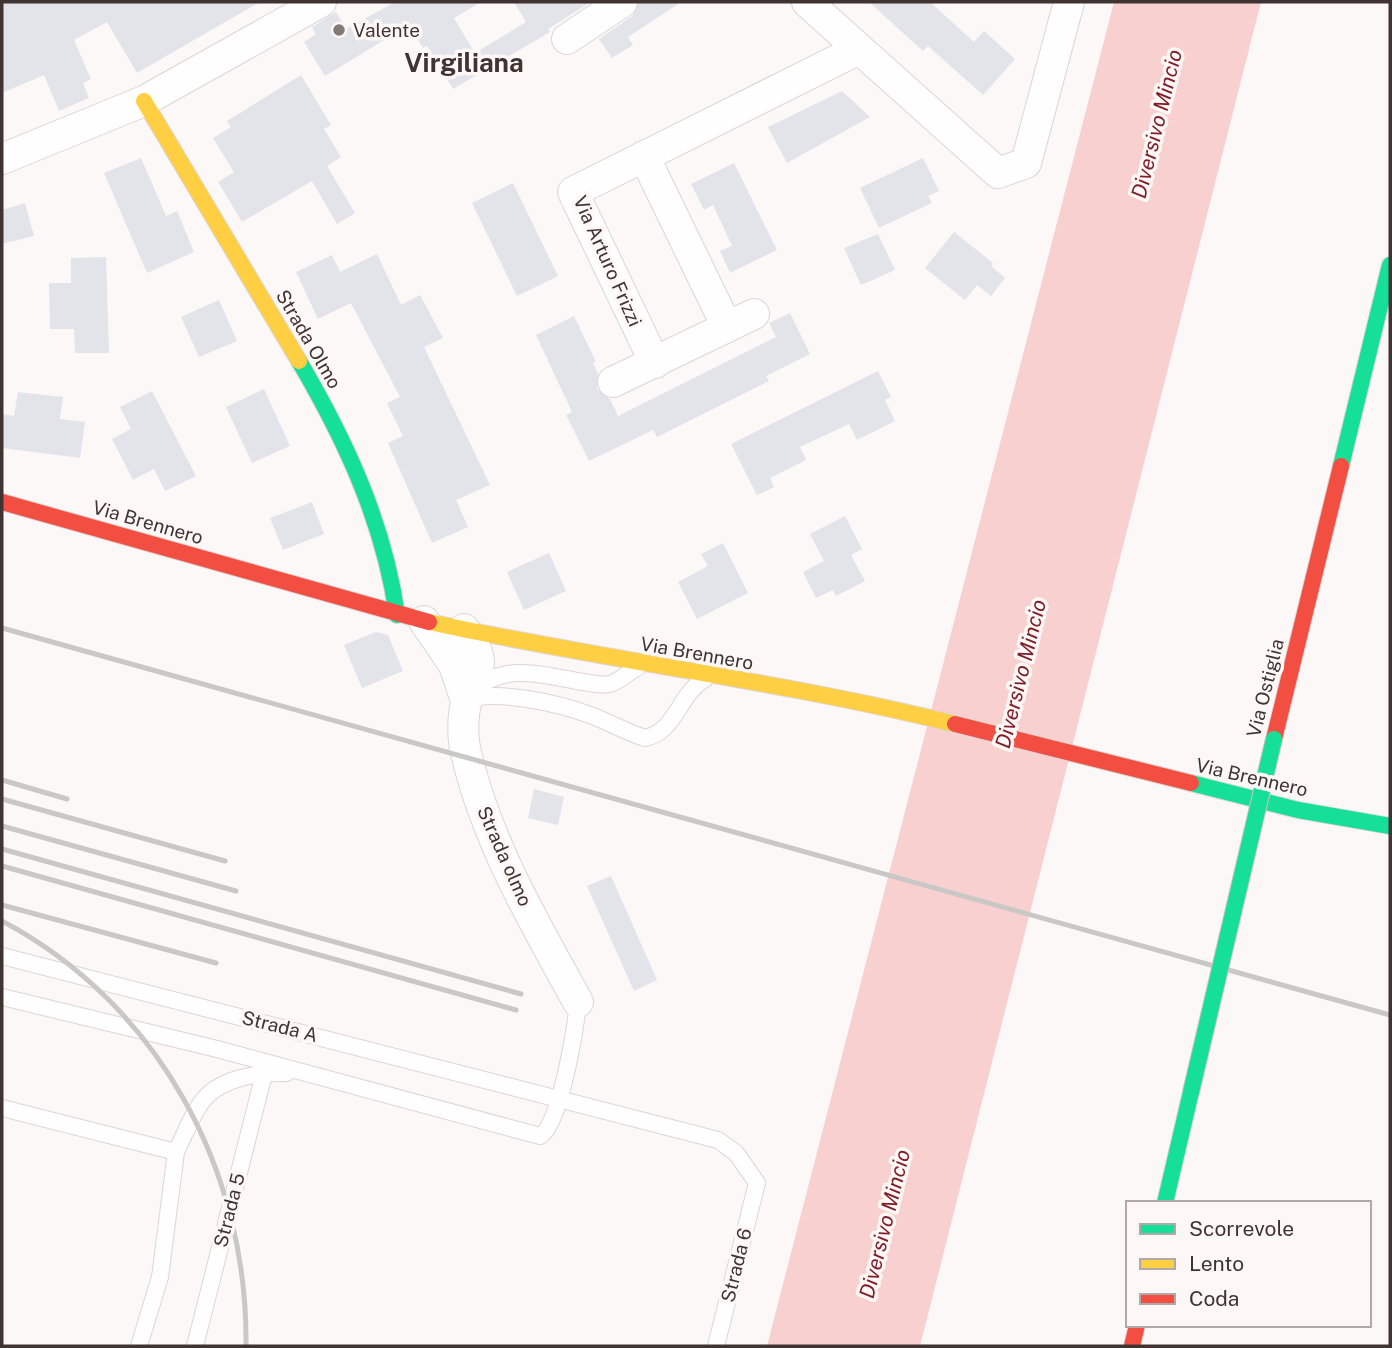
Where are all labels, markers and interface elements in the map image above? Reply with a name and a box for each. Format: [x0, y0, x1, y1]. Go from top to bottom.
place label: Valente [353, 19, 420, 41]
marker: Valente [331, 22, 347, 38]
district label: Virgiliana [404, 47, 524, 78]
water label: Diversivo Mincio [1126, 47, 1187, 201]
street label: Via Arturo Frizzi [569, 192, 647, 330]
street label: Strada Olmo [272, 286, 346, 392]
street label: Via Brennero [90, 496, 206, 548]
water label: Diversivo Mincio [990, 597, 1051, 751]
street label: Via Brennero [639, 632, 755, 674]
street label: Via Ostiglia [1242, 637, 1288, 739]
street label: Via Brennero [1194, 753, 1310, 801]
street label: Strada olmo [473, 803, 537, 909]
street label: Strada A [240, 1006, 320, 1046]
water label: Diversivo Mincio [854, 1147, 915, 1301]
street label: Strada 5 [209, 1170, 249, 1250]
legend [1126, 1201, 1371, 1327]
text: Scorrevole [1189, 1216, 1294, 1241]
street label: Strada 6 [716, 1226, 756, 1304]
text: Lento [1189, 1251, 1244, 1276]
text: Coda [1189, 1286, 1239, 1311]

